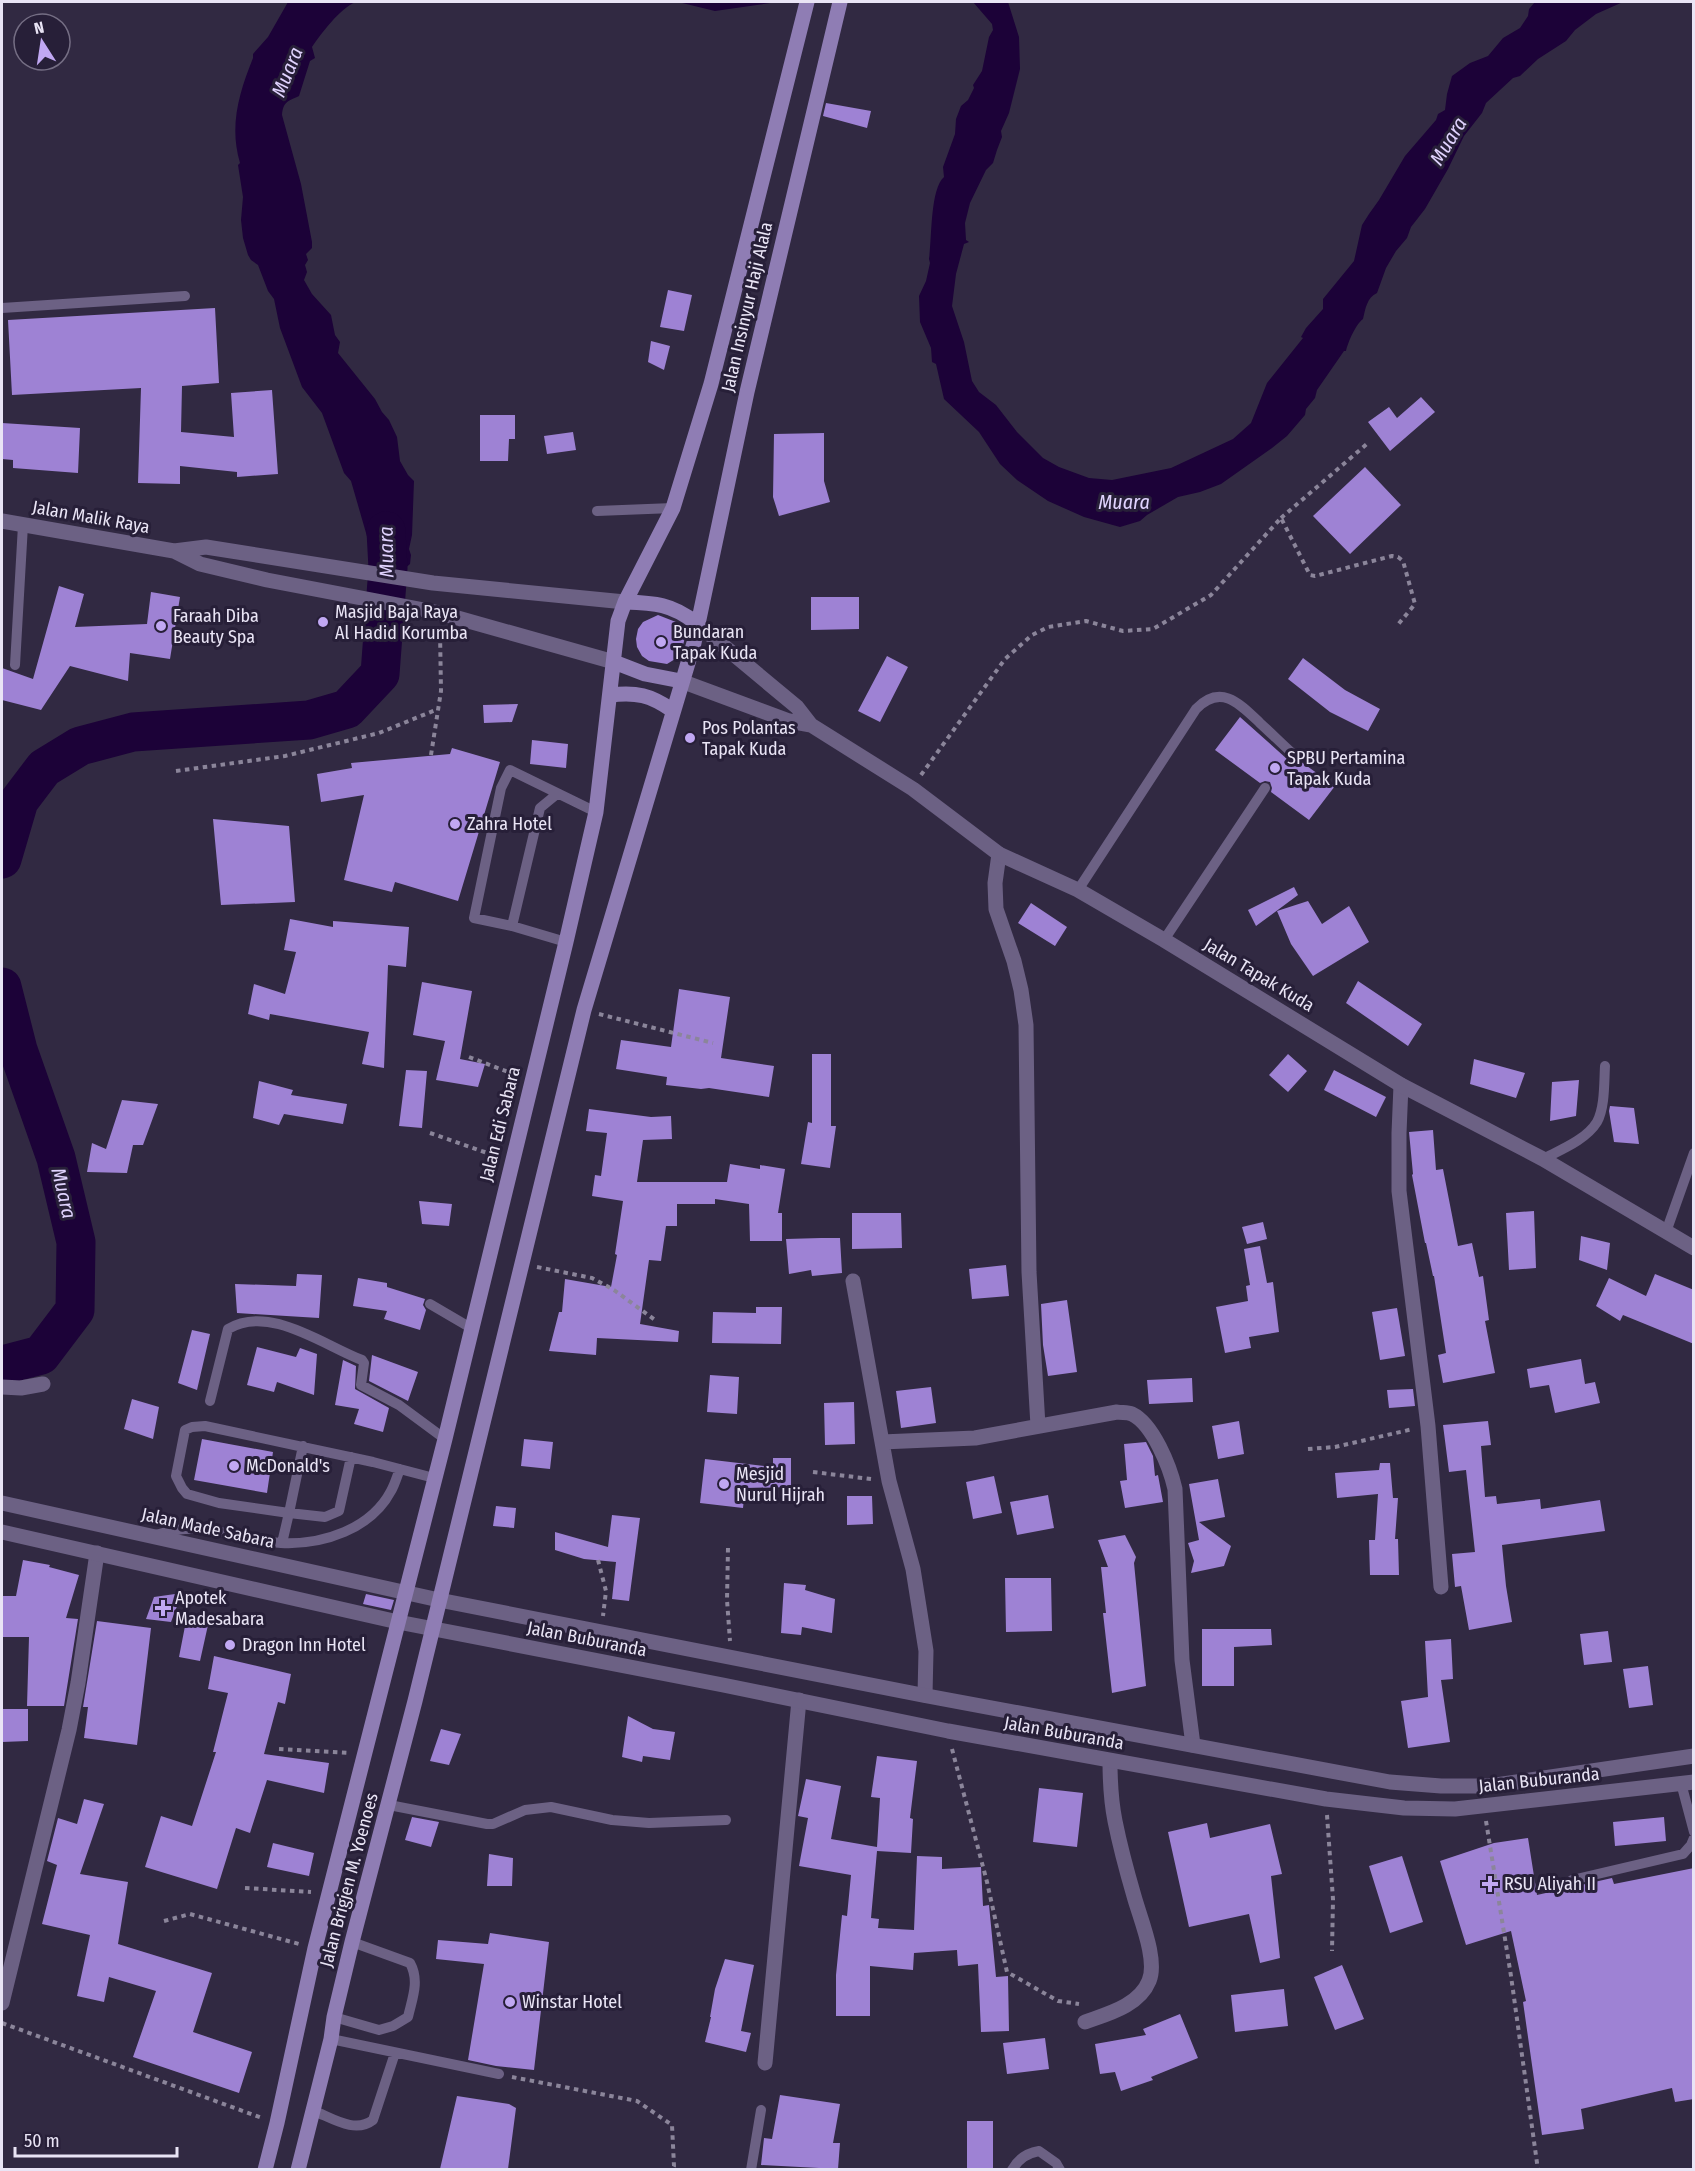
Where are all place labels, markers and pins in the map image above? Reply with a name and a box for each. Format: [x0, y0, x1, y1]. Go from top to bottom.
place label: Masjid Baja Raya Al Hadid Korumba [335, 601, 468, 644]
place label: Faraah Diba Beauty Spa [173, 605, 259, 648]
marker: Masjid Baja Raya Al Hadid Korumba [316, 615, 330, 629]
marker: Faraah Diba Beauty Spa [154, 619, 168, 633]
place label: Bundaran Tapak Kuda [673, 621, 758, 664]
marker: Bundaran Tapak Kuda [654, 635, 668, 649]
place label: Pos Polantas Tapak Kuda [702, 717, 796, 760]
marker: Pos Polantas Tapak Kuda [683, 731, 697, 745]
place label: SPBU Pertamina Tapak Kuda [1287, 747, 1405, 790]
marker: SPBU Pertamina Tapak Kuda [1268, 761, 1282, 775]
place label: Zahra Hotel [467, 813, 552, 835]
marker: Zahra Hotel [448, 817, 462, 831]
place label: McDonald's [246, 1455, 330, 1477]
marker: McDonald's [227, 1459, 241, 1473]
place label: Mesjid Nurul Hijrah [736, 1463, 825, 1506]
marker: Mesjid Nurul Hijrah [717, 1477, 731, 1491]
place label: Apotek Madesabara [175, 1587, 264, 1630]
marker: Apotek Madesabara [156, 1601, 170, 1615]
place label: Dragon Inn Hotel [242, 1634, 366, 1656]
marker: Dragon Inn Hotel [223, 1638, 237, 1652]
place label: RSU Aliyah II [1504, 1873, 1596, 1895]
marker: RSU Aliyah II [1481, 1875, 1499, 1893]
place label: Winstar Hotel [522, 1991, 622, 2013]
marker: Winstar Hotel [503, 1995, 517, 2009]

